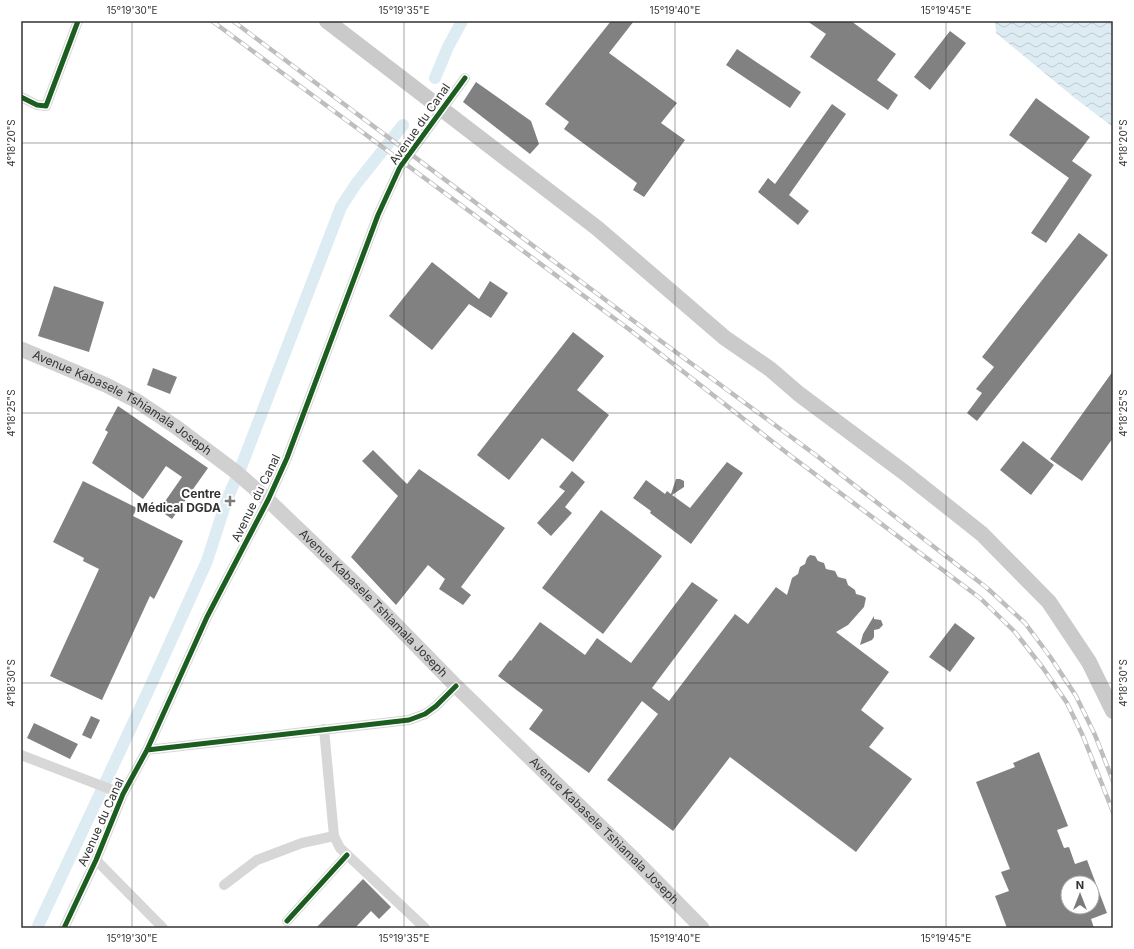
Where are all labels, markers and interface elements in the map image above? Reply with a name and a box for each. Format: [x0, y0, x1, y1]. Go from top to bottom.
text: 15°19'30"E [106, 4, 158, 16]
text: 15°19'35"E [379, 4, 429, 16]
text: 15°19'40"E [650, 4, 700, 16]
text: 15°19'45"E [921, 4, 971, 16]
street label: Avenue du Canal [386, 80, 453, 167]
text: 4°18'20"S [5, 119, 17, 167]
text: 4°18'20"S [1117, 119, 1129, 167]
street label: Avenue Kabasele Tshiamala Joseph [31, 347, 215, 458]
text: 4°18'25"S [5, 389, 17, 437]
text: 4°18'25"S [1117, 389, 1129, 437]
street label: Avenue du Canal [228, 452, 283, 544]
place label: Centre Médical DGDA [137, 486, 221, 515]
marker: Centre Médical DGDA [224, 495, 236, 507]
street label: Avenue Kabasele Tshiamala Joseph [296, 526, 451, 680]
text: 4°18'30"S [5, 659, 17, 707]
text: 4°18'30"S [1117, 659, 1129, 707]
street label: Avenue Kabasele Tshiamala Joseph [527, 754, 682, 907]
street label: Avenue du Canal [74, 775, 127, 869]
north arrow [1060, 875, 1100, 915]
text: N [1076, 878, 1084, 892]
text: 15°19'30"E [106, 932, 158, 944]
text: 15°19'35"E [379, 932, 429, 944]
text: 15°19'40"E [650, 932, 700, 944]
text: 15°19'45"E [921, 932, 971, 944]

